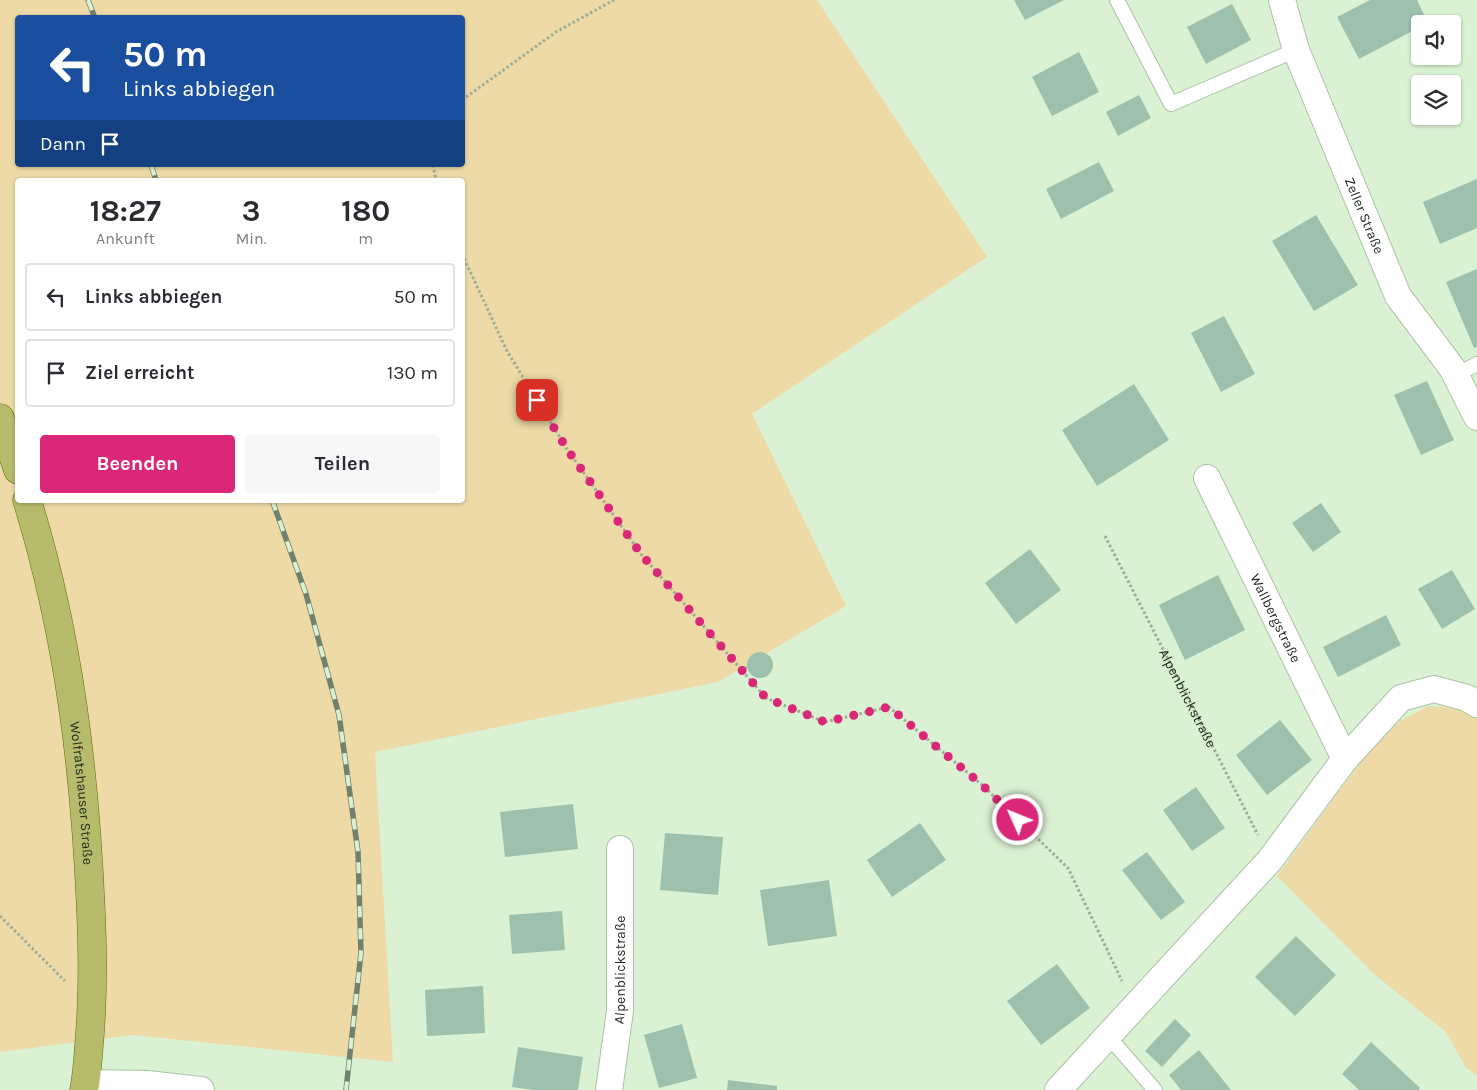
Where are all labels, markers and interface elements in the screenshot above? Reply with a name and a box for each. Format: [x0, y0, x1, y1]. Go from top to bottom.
map controls [1411, 15, 1461, 125]
button: sound [1411, 15, 1461, 65]
text: 50 m [123, 34, 208, 75]
icon: left [40, 35, 105, 100]
button: layers [1411, 75, 1461, 125]
text: Links abbiegen [123, 76, 275, 102]
icon: arrive [96, 130, 124, 158]
text: Dann [40, 133, 86, 155]
street label: Zeller Straße [1341, 175, 1388, 256]
text: 18:27 [90, 193, 161, 229]
text: 3 [242, 193, 260, 229]
text: 180 [341, 193, 390, 229]
text: Ankunft [96, 229, 155, 248]
text: Min. [236, 229, 267, 248]
text: m [358, 229, 373, 248]
icon: left [42, 283, 70, 311]
text: Links abbiegen [85, 286, 222, 308]
text: 50 m [394, 286, 438, 308]
icon: arrive [42, 359, 70, 387]
text: Ziel erreicht [85, 362, 195, 384]
text: 130 m [387, 362, 438, 384]
pin [516, 379, 558, 421]
icon: arrive [523, 386, 551, 414]
button: Beenden [40, 435, 235, 493]
button: Teilen [245, 435, 440, 493]
street label: Wallbergstraße [1247, 571, 1305, 665]
street label: Alpenblickstraße [1156, 646, 1220, 750]
street label: Wolfratshauser Straße [67, 721, 97, 865]
position arrow [991, 793, 1043, 845]
street label: Alpenblickstraße [610, 915, 629, 1025]

